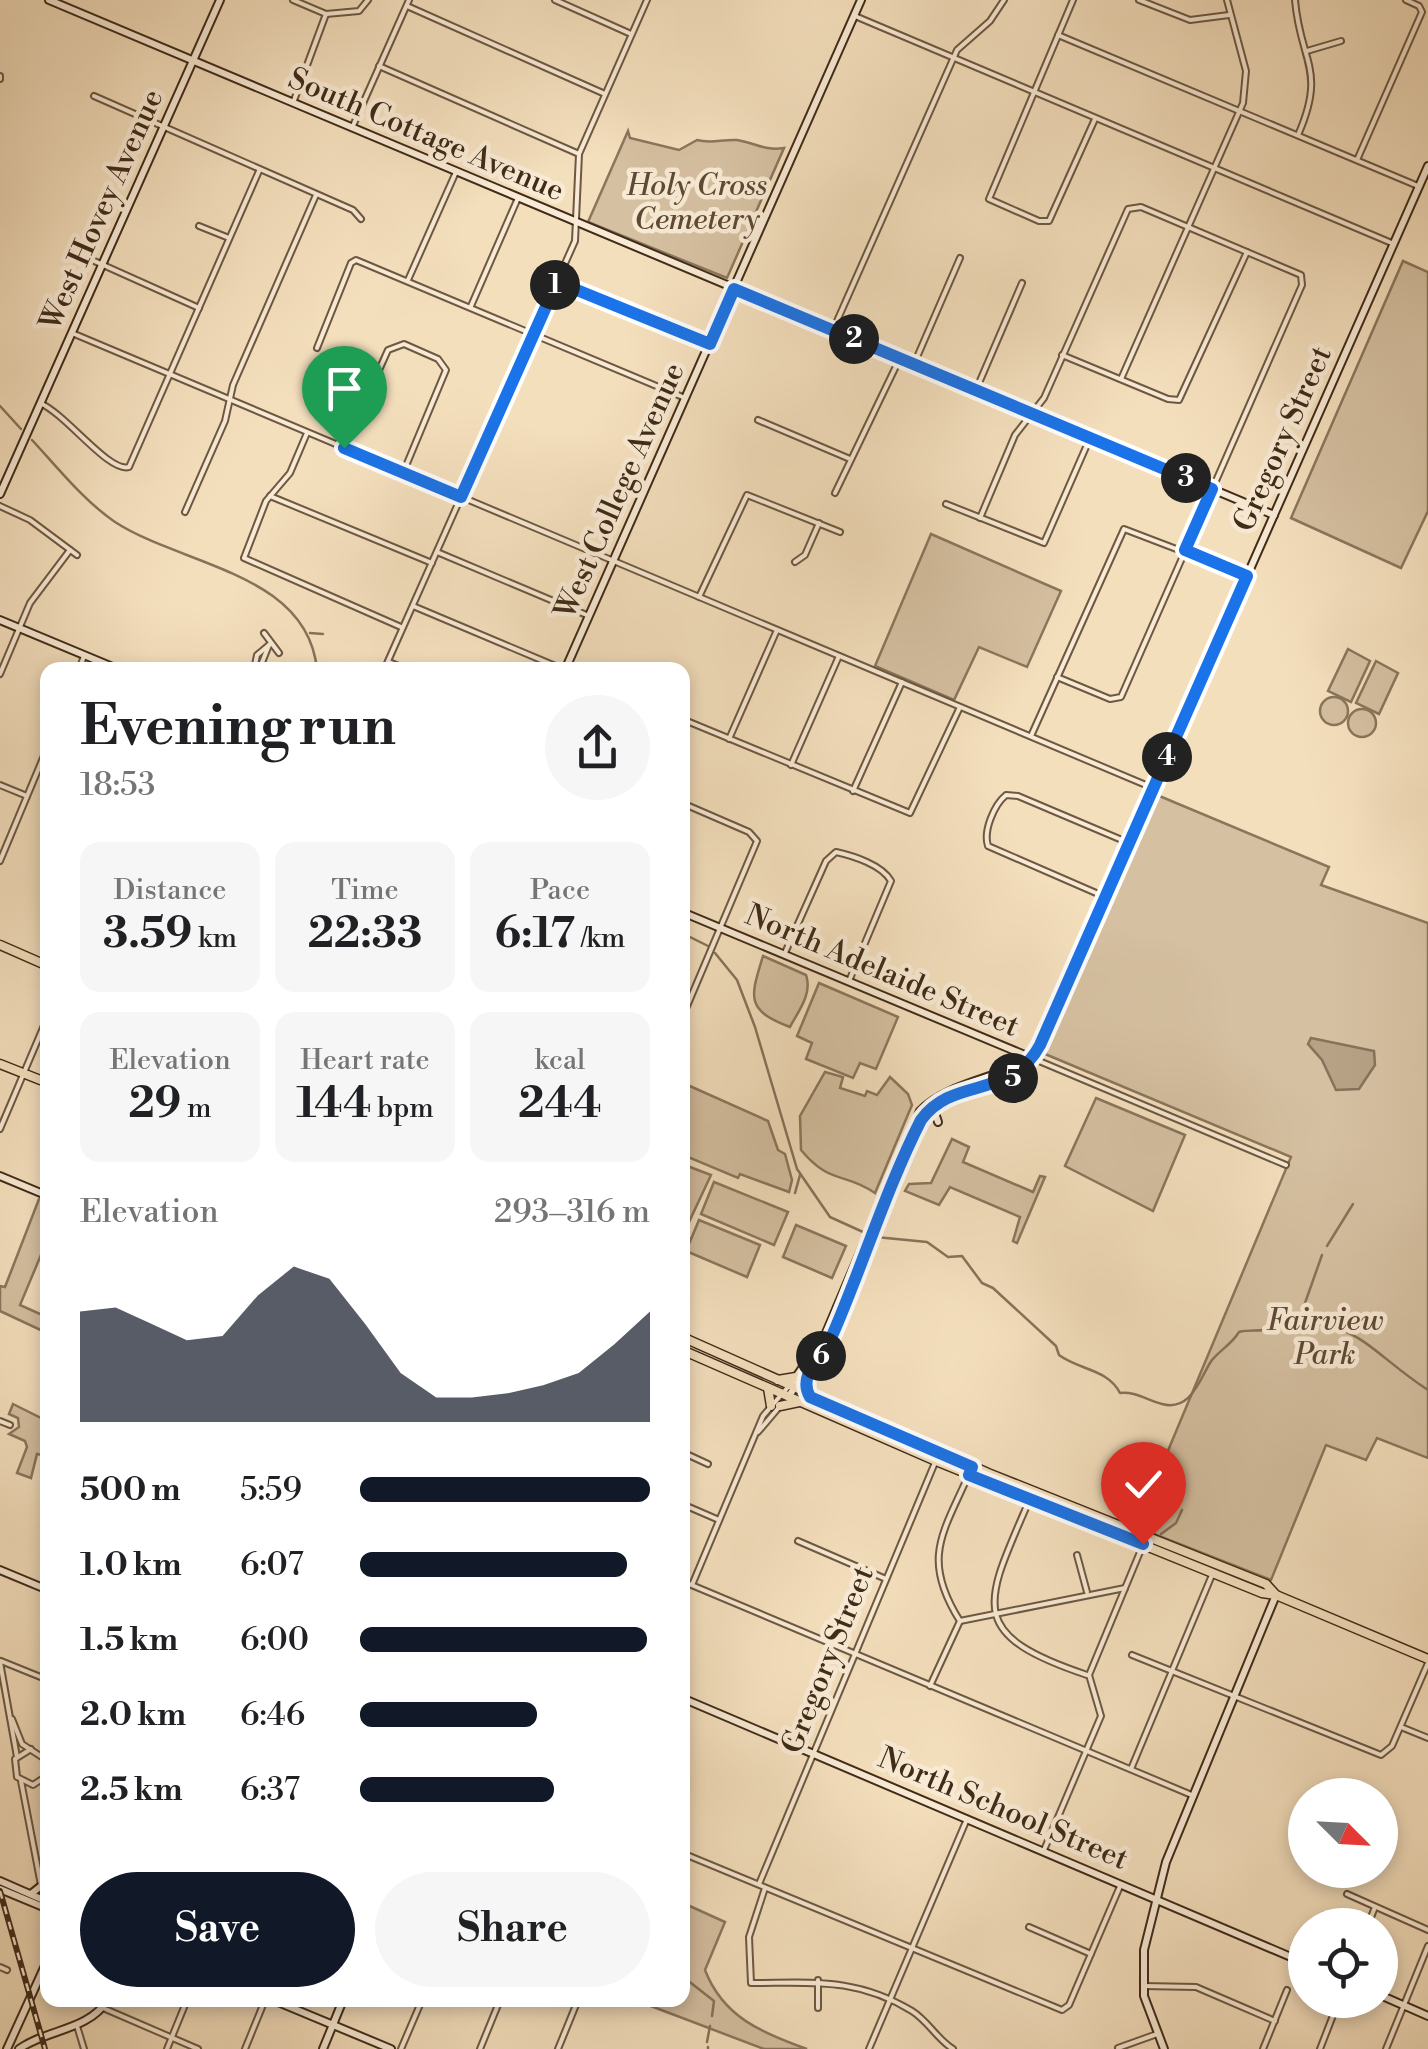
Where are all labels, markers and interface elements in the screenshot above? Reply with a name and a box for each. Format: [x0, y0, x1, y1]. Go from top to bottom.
street label: South Cottage Avenue [282, 60, 570, 210]
street label: West Hovey Avenue [31, 83, 172, 337]
park label: Holy Cross Cemetery [626, 167, 767, 239]
pin: 1 [530, 260, 580, 310]
text: 1 [548, 267, 562, 302]
pin: 2 [829, 314, 879, 364]
text: 2 [845, 321, 863, 356]
street label: Gregory Street [1225, 340, 1341, 537]
pin [302, 346, 387, 449]
street label: West College Avenue [546, 357, 694, 626]
icon: arrive [317, 361, 372, 416]
pin: 3 [1161, 453, 1211, 503]
text: 3 [1178, 460, 1194, 495]
text: Evening run [80, 693, 396, 762]
button: share [545, 695, 650, 800]
pin: 4 [1142, 732, 1192, 782]
text: 4 [1158, 739, 1176, 774]
text: 18:53 [80, 765, 155, 805]
text: Distance [114, 873, 226, 908]
text: Time [331, 873, 399, 908]
text: Pace [530, 873, 590, 908]
street label: North Adelaide Street [739, 896, 1025, 1046]
text: 3.59 [103, 908, 192, 961]
text: 22:33 [308, 908, 422, 961]
text: 6:17 [495, 908, 575, 961]
text: km [192, 921, 237, 956]
text: /km [575, 921, 625, 956]
text: Elevation [109, 1043, 231, 1078]
text: Heart rate [300, 1043, 430, 1078]
text: kcal [535, 1043, 585, 1078]
pin: 5 [988, 1053, 1038, 1103]
text: 5 [1004, 1060, 1022, 1095]
text: 29 [128, 1078, 181, 1131]
text: 144 [296, 1078, 371, 1131]
text: 244 [518, 1078, 602, 1131]
text: m [181, 1091, 212, 1126]
text: bpm [371, 1091, 434, 1126]
text: Elevation [80, 1192, 219, 1232]
text: 293–316 m [494, 1192, 650, 1232]
park label: Fairview Park [1266, 1302, 1384, 1374]
pin: 6 [796, 1331, 846, 1381]
text: 6 [812, 1338, 830, 1373]
pin [1101, 1442, 1186, 1545]
icon: check [1116, 1457, 1171, 1512]
text: 500 m [80, 1470, 181, 1510]
text: 5:59 [240, 1470, 302, 1510]
text: 1.0 km [80, 1545, 182, 1585]
text: 6:07 [240, 1545, 304, 1585]
street label: Gregory Street [773, 1560, 883, 1759]
text: 1.5 km [80, 1620, 178, 1660]
text: 6:00 [240, 1620, 309, 1660]
text: 2.0 km [80, 1695, 186, 1735]
text: 6:46 [240, 1695, 305, 1735]
street label: North School Street [872, 1739, 1134, 1879]
text: 2.5 km [80, 1770, 183, 1810]
text: 6:37 [240, 1770, 300, 1810]
north arrow [1288, 1778, 1398, 1888]
map controls [1288, 1778, 1398, 2018]
button: Save [80, 1872, 355, 1987]
button: Share [375, 1872, 650, 1987]
button: locate [1288, 1908, 1398, 2018]

